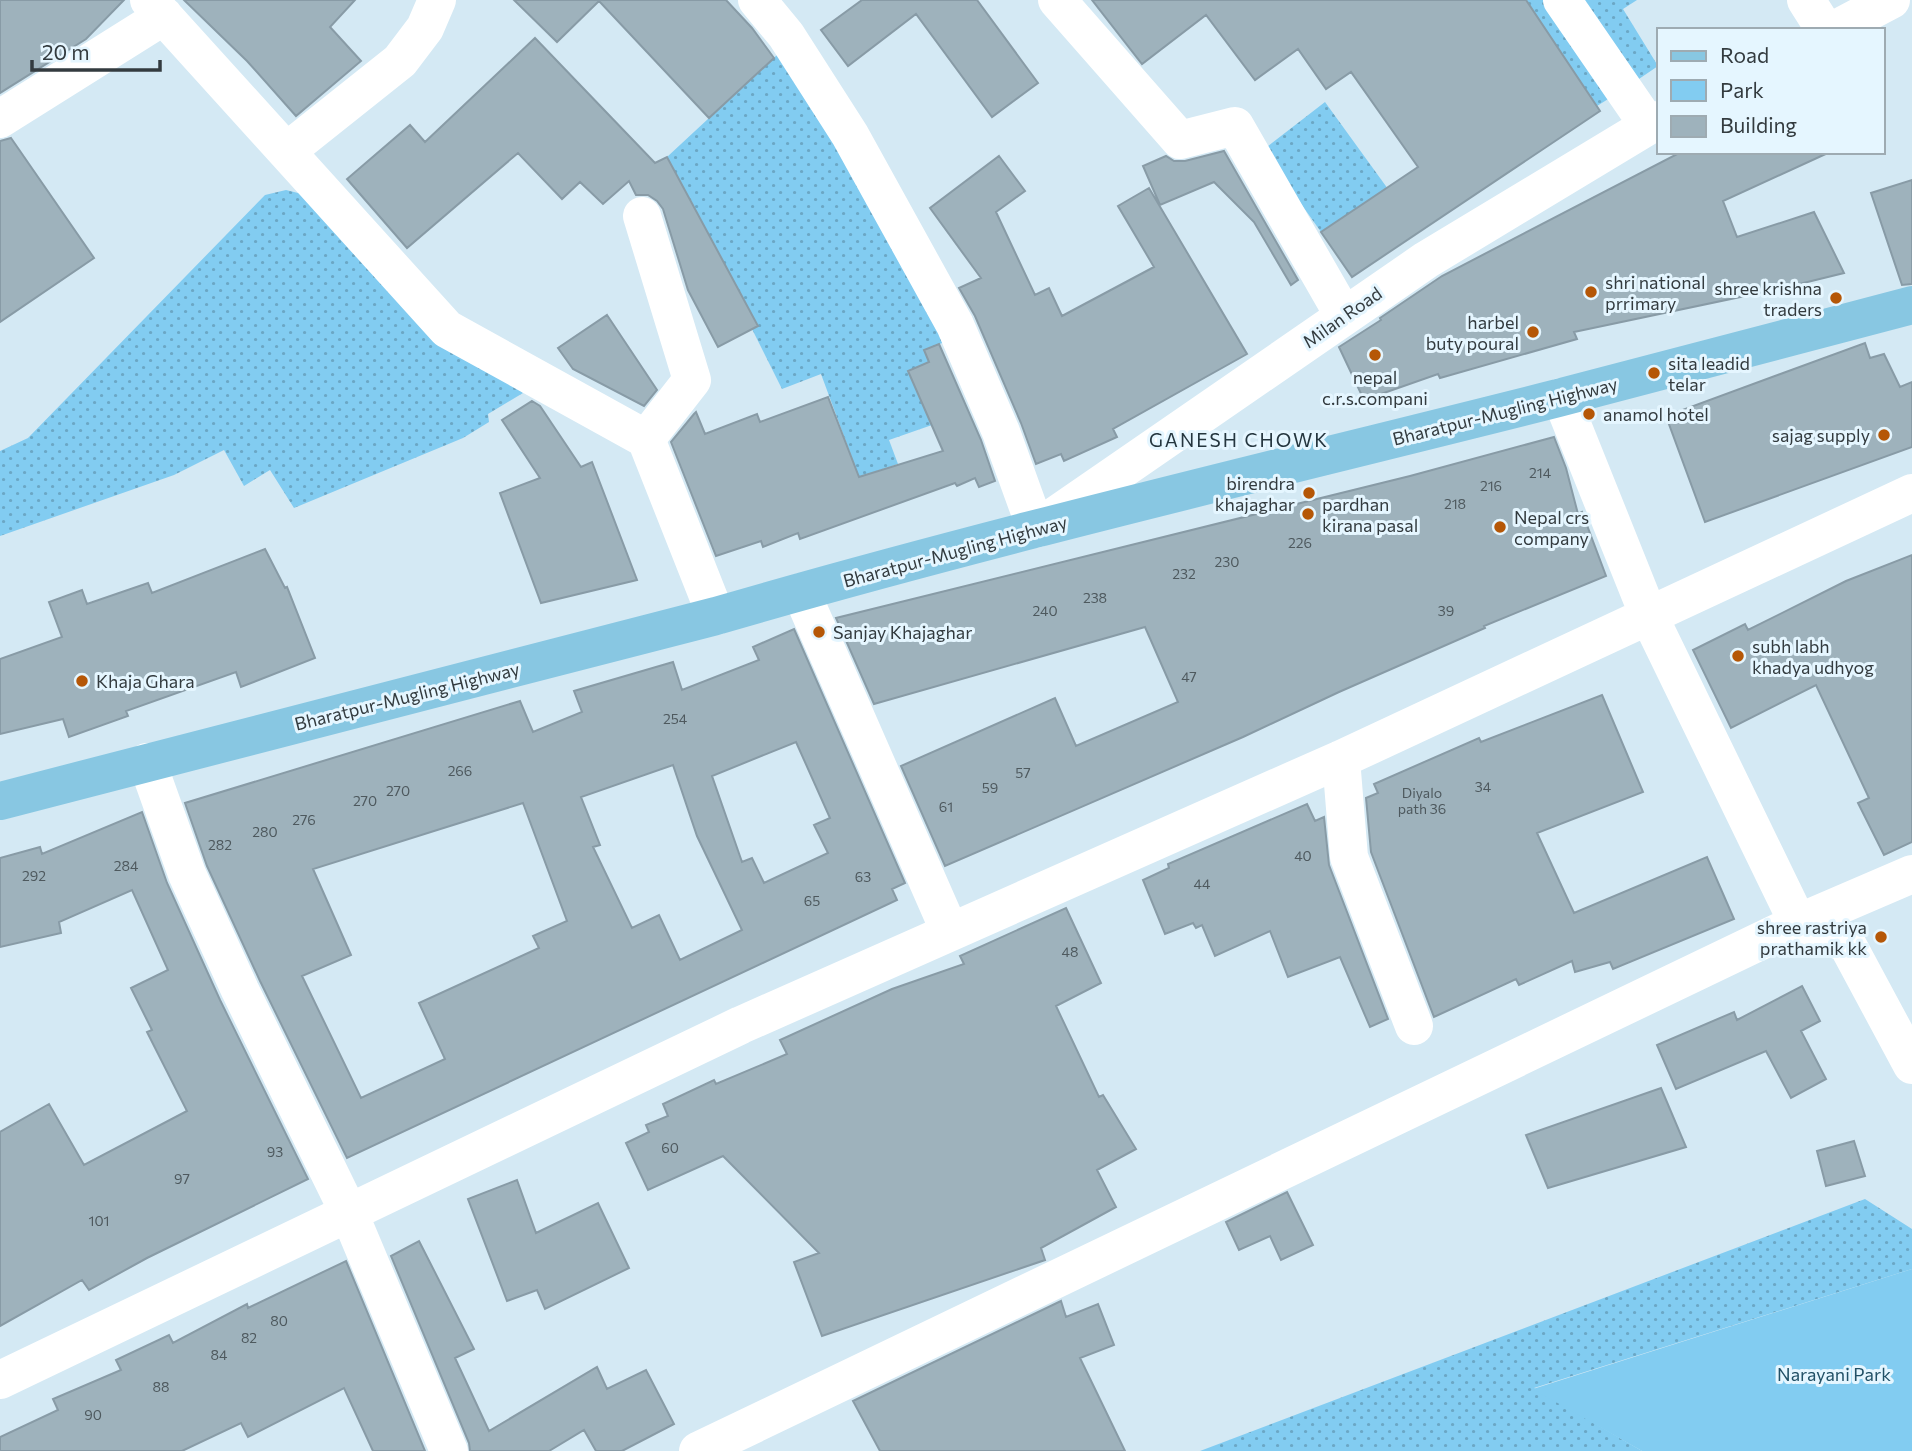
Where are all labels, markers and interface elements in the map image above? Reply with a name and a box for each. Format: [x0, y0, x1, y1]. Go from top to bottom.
scale bar [32, 28, 159, 72]
legend [1657, 28, 1884, 154]
text: 20 m [42, 39, 90, 64]
text: Road [1720, 42, 1769, 67]
text: Park [1720, 77, 1764, 102]
text: Building [1720, 112, 1797, 137]
place label: shri national prrimary [1605, 271, 1706, 314]
place label: shree krishna traders [1714, 277, 1822, 320]
street label: Milan Road [1298, 282, 1386, 352]
marker: shri national prrimary [1583, 284, 1599, 300]
marker: shree krishna traders [1828, 290, 1844, 306]
place label: harbel buty poural [1426, 311, 1519, 354]
marker: harbel buty poural [1525, 324, 1541, 340]
marker: nepal c.r.s.compani [1367, 347, 1383, 363]
place label: sita leadid telar [1668, 352, 1750, 395]
marker: sita leadid telar [1646, 365, 1662, 381]
place label: nepal c.r.s.compani [1322, 366, 1428, 409]
street label: Bharatpur-Mugling Highway [1390, 372, 1620, 450]
place label: anamol hotel [1603, 403, 1709, 425]
marker: anamol hotel [1581, 406, 1597, 422]
place label: sajag supply [1772, 424, 1870, 446]
marker: sajag supply [1876, 427, 1892, 443]
district label: GANESH CHOWK [1149, 428, 1329, 451]
house number: 214 [1529, 464, 1552, 481]
place label: birendra khajaghar [1215, 472, 1295, 515]
house number: 216 [1480, 477, 1502, 494]
marker: birendra khajaghar [1301, 485, 1317, 501]
place label: pardhan kirana pasal [1322, 493, 1418, 536]
house number: 218 [1444, 495, 1466, 512]
marker: pardhan kirana pasal [1300, 506, 1316, 522]
place label: Nepal crs company [1514, 506, 1589, 549]
street label: Bharatpur-Mugling Highway [841, 510, 1069, 592]
marker: Nepal crs company [1492, 519, 1508, 535]
house number: 226 [1288, 534, 1312, 551]
house number: 230 [1215, 553, 1239, 570]
house number: 232 [1172, 565, 1196, 582]
house number: 238 [1083, 589, 1107, 606]
house number: 240 [1032, 602, 1058, 619]
house number: 39 [1438, 602, 1454, 619]
place label: Sanjay Khajaghar [833, 621, 972, 643]
marker: Sanjay Khajaghar [811, 624, 827, 640]
place label: subh labh khadya udhyog [1752, 635, 1874, 678]
marker: subh labh khadya udhyog [1730, 648, 1746, 664]
street label: Bharatpur-Mugling Highway [292, 657, 522, 735]
house number: 47 [1181, 668, 1197, 685]
place label: Khaja Ghara [96, 670, 195, 692]
marker: Khaja Ghara [74, 673, 90, 689]
house number: 254 [663, 710, 688, 727]
house number: 266 [448, 762, 472, 779]
house number: 57 [1015, 764, 1031, 781]
house number: 34 [1475, 778, 1492, 795]
house number: 59 [982, 779, 998, 796]
house number: 270 [386, 782, 410, 799]
house number: Diyalo path 36 [1398, 784, 1446, 817]
house number: 270 [353, 792, 377, 809]
house number: 61 [939, 798, 953, 815]
house number: 276 [292, 811, 316, 828]
house number: 280 [252, 823, 278, 840]
house number: 282 [208, 836, 232, 853]
house number: 40 [1294, 847, 1312, 864]
house number: 284 [114, 857, 139, 874]
house number: 292 [22, 867, 46, 884]
house number: 63 [855, 868, 871, 885]
house number: 44 [1194, 875, 1211, 892]
house number: 65 [804, 892, 820, 909]
place label: shree rastriya prathamik kk [1757, 916, 1867, 959]
marker: shree rastriya prathamik kk [1873, 929, 1889, 945]
house number: 48 [1062, 943, 1078, 960]
house number: 60 [661, 1139, 679, 1156]
house number: 93 [267, 1143, 283, 1160]
house number: 97 [174, 1170, 190, 1187]
house number: 101 [88, 1212, 110, 1229]
house number: 80 [270, 1312, 288, 1329]
house number: 82 [241, 1329, 257, 1346]
house number: 84 [211, 1346, 228, 1363]
park label: Narayani Park [1777, 1363, 1891, 1385]
house number: 88 [153, 1378, 170, 1395]
house number: 90 [84, 1406, 102, 1423]

